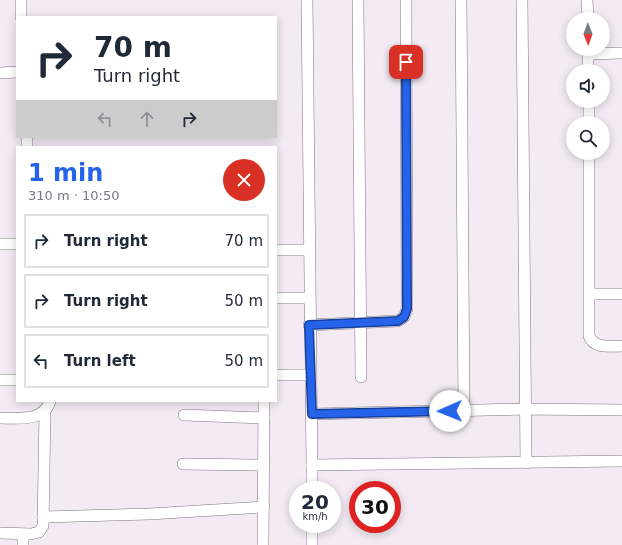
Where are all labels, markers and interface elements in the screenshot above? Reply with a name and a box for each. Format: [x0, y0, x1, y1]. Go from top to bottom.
north arrow [566, 12, 610, 56]
map controls [566, 12, 610, 160]
text: 70 m [94, 31, 172, 64]
icon: right [28, 32, 80, 84]
pin [389, 45, 423, 79]
icon: arrive [395, 51, 417, 73]
button: sound [566, 64, 610, 108]
text: Turn right [94, 65, 180, 86]
icon: left [94, 108, 116, 130]
icon: ahead [136, 108, 158, 130]
icon: right [178, 108, 200, 130]
button: search [566, 116, 610, 160]
text: 1 min [28, 159, 103, 187]
button: close [223, 159, 265, 201]
text: 310 m · 10:50 [28, 188, 119, 203]
icon: right [30, 230, 52, 252]
text: Turn right [64, 232, 148, 250]
text: 70 m [225, 232, 263, 250]
icon: right [30, 290, 52, 312]
text: Turn right [64, 292, 148, 310]
text: 50 m [225, 292, 263, 310]
icon: left [30, 350, 52, 372]
text: Turn left [64, 352, 136, 370]
text: 50 m [225, 352, 263, 370]
position arrow [429, 390, 471, 432]
speed limit sign: 30 [349, 481, 401, 533]
text: 20 [301, 490, 329, 514]
text: km/h [302, 511, 328, 522]

